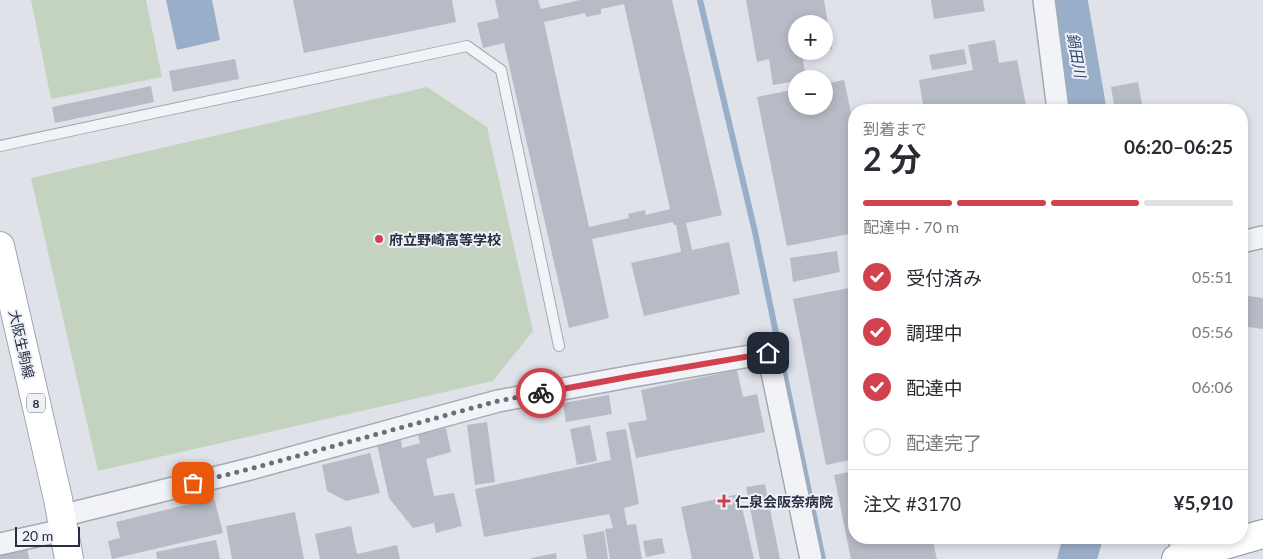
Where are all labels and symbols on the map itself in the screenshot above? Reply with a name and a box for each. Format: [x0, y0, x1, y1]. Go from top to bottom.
water label: 鍋田川 [1064, 31, 1090, 81]
place label: 府立野崎高等学校 [389, 231, 501, 248]
marker: 府立野崎高等学校 [373, 233, 385, 245]
street label: 大阪生駒線 [6, 308, 38, 380]
pin [747, 332, 789, 374]
courier [516, 368, 566, 418]
road number: 8 [27, 393, 45, 412]
pin [172, 462, 214, 504]
place label: 仁泉会阪奈病院 [735, 493, 833, 510]
marker: 仁泉会阪奈病院 [717, 494, 731, 508]
scale bar [15, 524, 80, 547]

